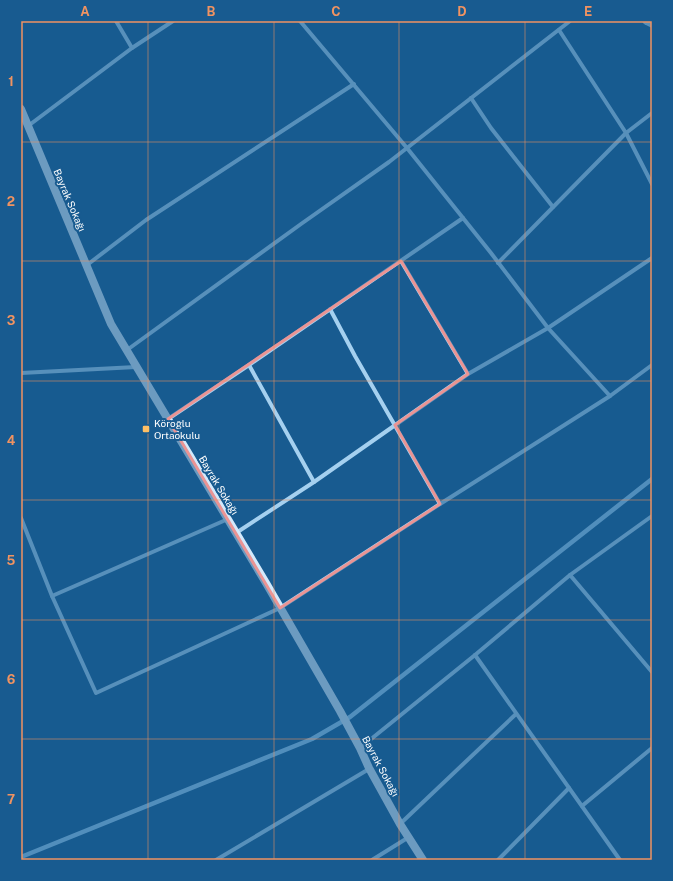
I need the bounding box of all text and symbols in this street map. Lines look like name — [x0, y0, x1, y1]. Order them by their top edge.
text: A — [80, 4, 90, 19]
text: B — [207, 4, 216, 19]
text: C — [331, 4, 341, 19]
text: D — [457, 4, 467, 19]
text: E — [584, 4, 592, 19]
text: 1 — [8, 74, 14, 89]
street label: Bayrak Sokağı — [51, 167, 89, 233]
text: 2 — [7, 194, 15, 209]
text: 3 — [7, 313, 16, 328]
place label: Köroğlu Ortaokulu — [154, 417, 200, 441]
marker: Köroğlu Ortaokulu — [141, 424, 151, 434]
text: 4 — [7, 433, 16, 448]
street label: Bayrak Sokağı — [197, 453, 241, 517]
text: 5 — [7, 553, 16, 568]
text: 6 — [7, 672, 16, 687]
street label: Bayrak Sokağı — [360, 734, 402, 798]
text: 7 — [7, 792, 15, 807]

